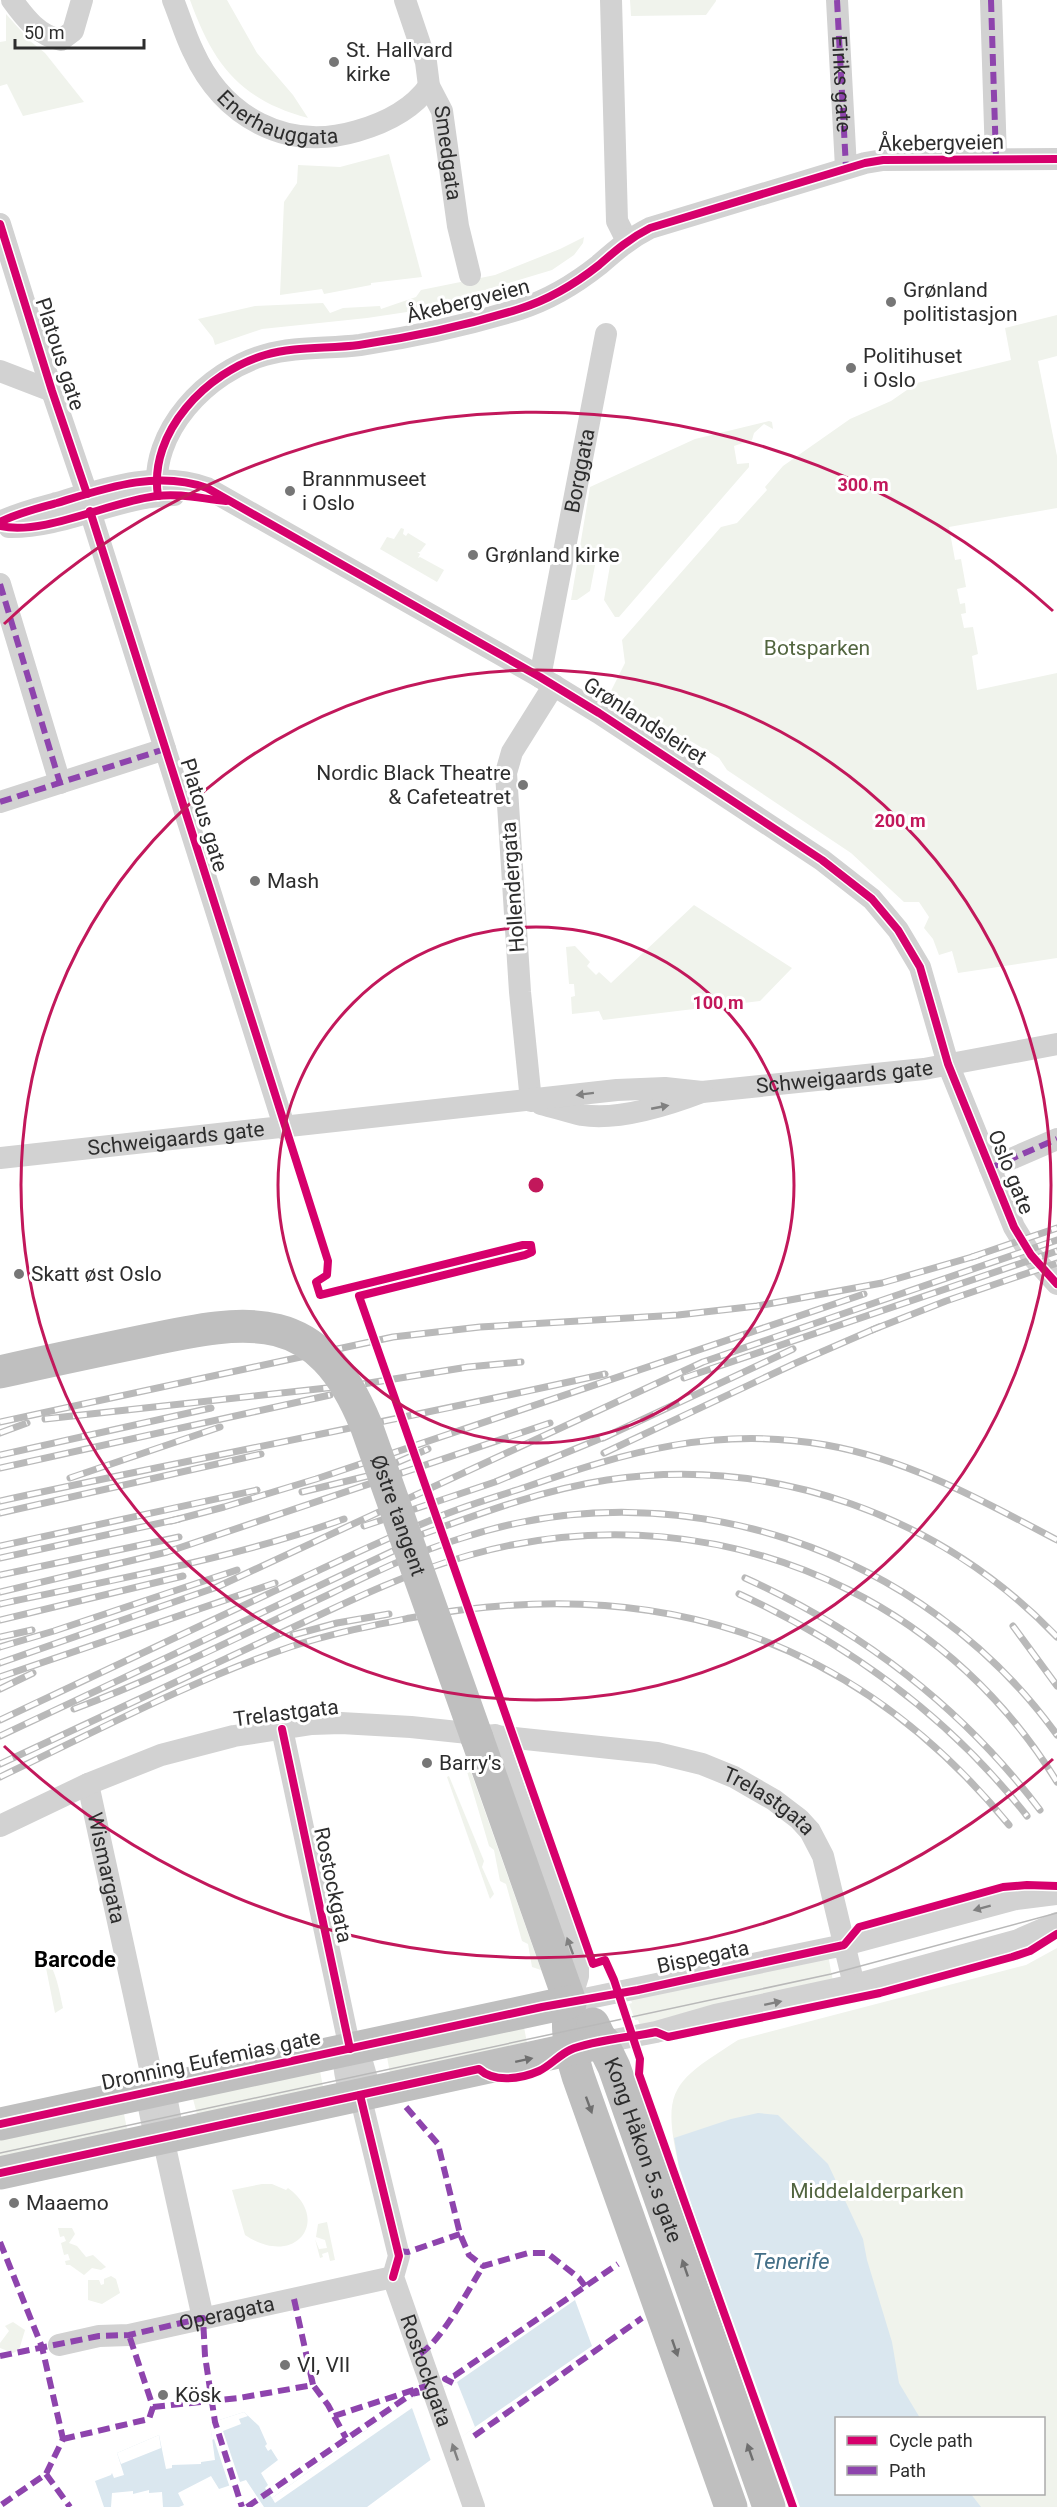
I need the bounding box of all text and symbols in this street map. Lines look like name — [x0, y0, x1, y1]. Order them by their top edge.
scale bar — [15, 12, 144, 50]
text: 50 m — [24, 22, 64, 43]
street label: Eiriks gate — [827, 35, 856, 133]
place label: St. Hallvard kirke — [346, 38, 453, 86]
marker: St. Hallvard kirke — [327, 55, 341, 69]
street label: Enerhauggata — [212, 86, 339, 149]
street label: Smedgata — [429, 104, 466, 202]
street label: Åkebergveien — [878, 130, 1004, 156]
street label: Åkebergveien — [404, 274, 532, 328]
place label: Grønland politistasjon — [903, 278, 1018, 326]
street label: Platous gate — [30, 295, 90, 413]
marker: Grønland politistasjon — [884, 295, 898, 309]
place label: Politihuset i Oslo — [863, 344, 962, 392]
marker: Politihuset i Oslo — [844, 361, 858, 375]
street label: Borggata — [560, 427, 600, 515]
place label: Brannmuseet i Oslo — [302, 467, 427, 515]
text: 300 m — [837, 474, 889, 495]
marker: Brannmuseet i Oslo — [283, 484, 297, 498]
place label: Grønland kirke — [485, 543, 620, 567]
marker: Grønland kirke — [466, 548, 480, 562]
park label: Botsparken — [764, 636, 870, 660]
street label: Grønlandsleiret — [579, 672, 711, 770]
street label: Platous gate — [175, 755, 233, 875]
place label: Nordic Black Theatre & Cafeteatret — [316, 761, 511, 809]
marker: Nordic Black Theatre & Cafeteatret — [516, 778, 530, 792]
text: 200 m — [874, 810, 926, 831]
street label: Hollendergata — [496, 821, 530, 953]
place label: Mash — [267, 869, 319, 893]
marker: Mash — [248, 874, 262, 888]
text: 100 m — [692, 992, 744, 1013]
street label: Schweigaards gate — [755, 1056, 935, 1098]
one-way arrow — [575, 1090, 594, 1099]
one-way arrow — [650, 1102, 669, 1111]
street label: Schweigaards gate — [86, 1117, 266, 1160]
street label: Oslo gate — [983, 1126, 1039, 1218]
centre of rings — [526, 1175, 546, 1195]
place label: Skatt øst Oslo — [31, 1262, 162, 1286]
marker: Skatt øst Oslo — [12, 1267, 26, 1281]
street label: Østre tangent — [366, 1452, 431, 1579]
street label: Trelastgata — [232, 1695, 340, 1731]
place label: Barry's — [439, 1751, 502, 1775]
marker: Barry's — [420, 1756, 434, 1770]
street label: Trelastgata — [720, 1762, 820, 1840]
street label: Wismargata — [83, 1810, 130, 1926]
street label: Rostockgata — [309, 1825, 357, 1945]
one-way arrow — [973, 1904, 991, 1913]
street label: Bispegata — [655, 1936, 751, 1978]
one-way arrow — [565, 1937, 575, 1955]
district label: Barcode — [34, 1947, 116, 1972]
one-way arrow — [763, 1997, 782, 2007]
street label: Dronning Eufemias gate — [99, 2025, 323, 2095]
street label: Kong Håkon 5.s gate — [599, 2054, 687, 2246]
one-way arrow — [515, 2055, 534, 2064]
one-way arrow — [584, 2096, 594, 2114]
park label: Middelalderparken — [790, 2179, 964, 2203]
place label: Maaemo — [26, 2191, 109, 2215]
marker: Maaemo — [7, 2196, 21, 2210]
water label: Tenerife — [753, 2249, 829, 2274]
one-way arrow — [679, 2259, 689, 2277]
street label: Operagata — [177, 2291, 277, 2336]
street label: Rostockgata — [395, 2311, 457, 2430]
one-way arrow — [671, 2339, 681, 2357]
place label: VI, VII — [297, 2353, 350, 2377]
marker: VI, VII — [278, 2358, 292, 2372]
place label: Kösk — [175, 2383, 222, 2407]
marker: Kösk — [156, 2388, 170, 2402]
legend — [835, 2417, 1045, 2495]
text: Cycle path — [889, 2430, 973, 2451]
one-way arrow — [449, 2442, 459, 2460]
one-way arrow — [744, 2443, 754, 2461]
text: Path — [889, 2460, 926, 2481]

